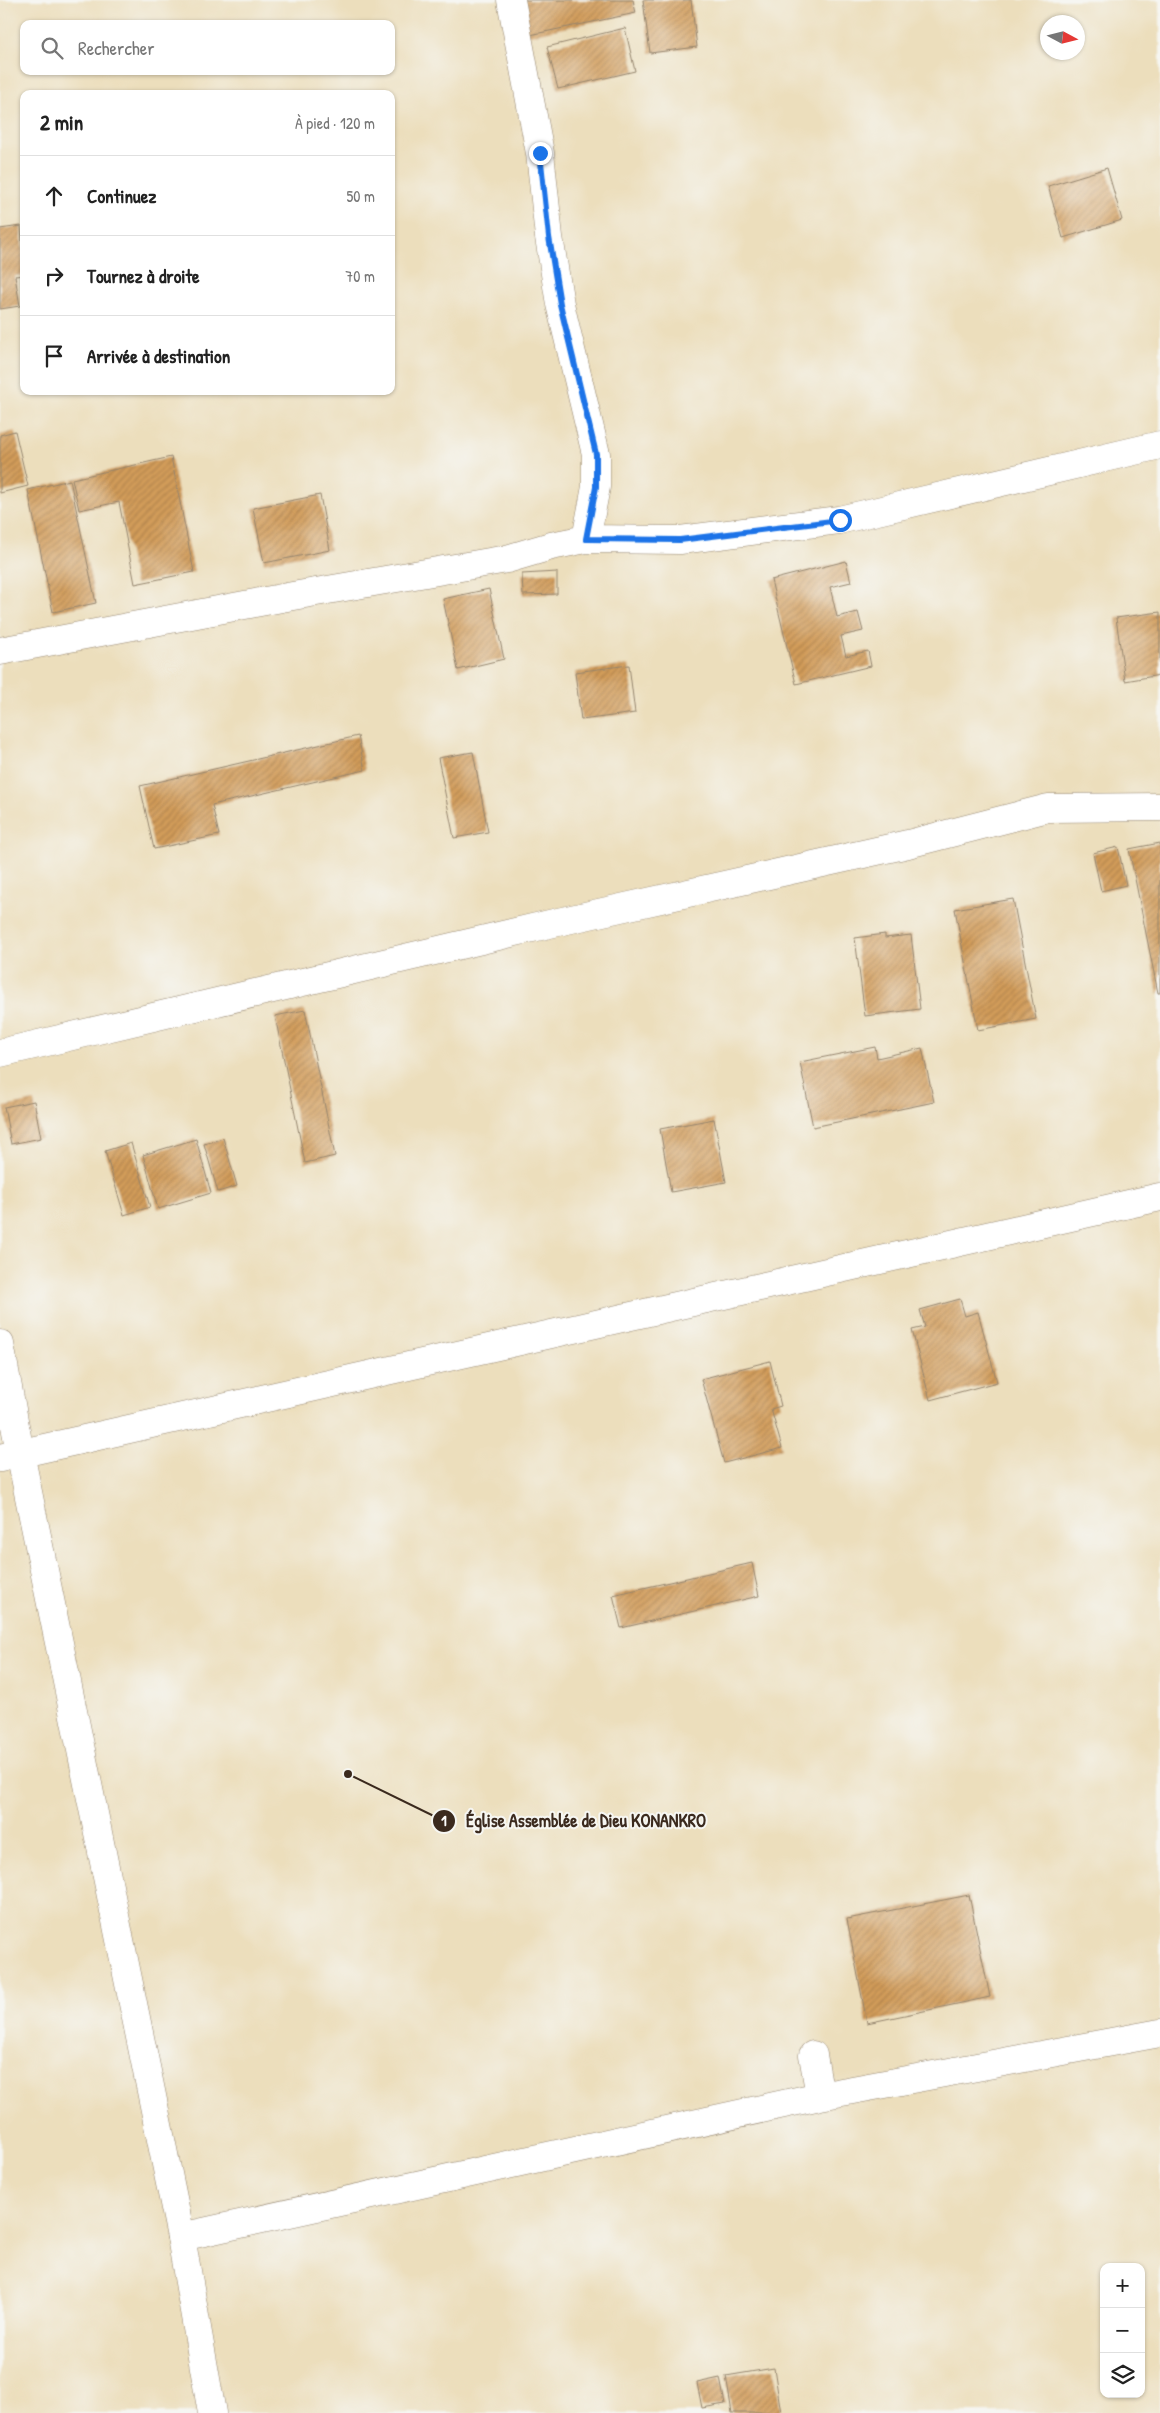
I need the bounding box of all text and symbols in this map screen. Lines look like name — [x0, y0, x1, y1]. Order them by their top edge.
north arrow — [1040, 15, 1085, 60]
search box — [20, 20, 395, 75]
icon: search — [38, 34, 66, 62]
text: Rechercher — [78, 35, 155, 61]
text: 2 min — [40, 108, 83, 137]
text: À pied · 120 m — [295, 112, 375, 134]
route end — [529, 142, 552, 165]
icon: ahead — [40, 182, 68, 210]
text: Continuez — [87, 183, 156, 209]
text: 50 m — [347, 185, 375, 207]
icon: right — [40, 262, 68, 290]
text: Tournez à droite — [87, 263, 200, 289]
text: 70 m — [345, 265, 375, 287]
icon: arrive — [40, 342, 68, 370]
text: Arrivée à destination — [87, 343, 230, 369]
route start — [829, 509, 852, 532]
callout: Église Assemblée de Dieu KONANKRO — [431, 1805, 716, 1838]
text: Église Assemblée de Dieu KONANKRO — [466, 1808, 706, 1834]
text: 1 — [441, 1810, 447, 1831]
map controls — [1100, 2263, 1145, 2398]
button: + — [1100, 2263, 1145, 2308]
button: − — [1100, 2308, 1145, 2353]
button: layers — [1100, 2353, 1145, 2398]

